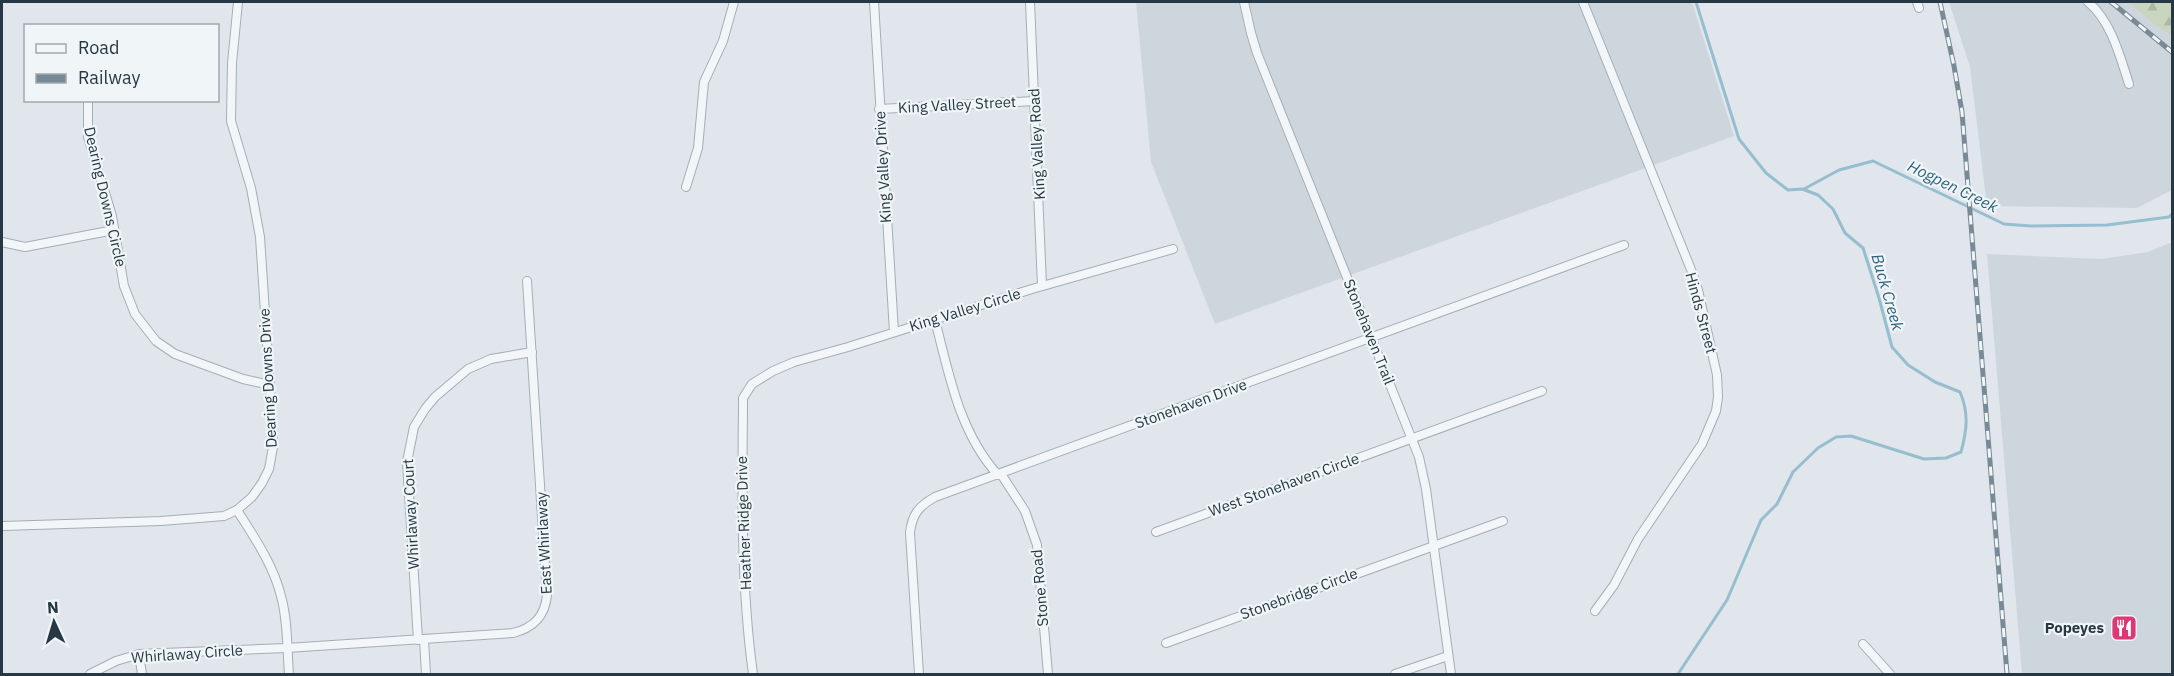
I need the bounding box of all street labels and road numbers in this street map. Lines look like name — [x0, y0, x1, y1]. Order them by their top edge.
street label: King Valley Road — [1024, 88, 1049, 200]
street label: King Valley Street — [897, 92, 1017, 117]
street label: King Valley Drive — [870, 111, 895, 223]
street label: Dearing Downs Circle — [80, 125, 131, 269]
street label: Hinds Street — [1681, 270, 1721, 356]
street label: Stonehaven Trail — [1340, 276, 1399, 387]
street label: King Valley Circle — [907, 284, 1023, 336]
street label: Dearing Downs Drive — [254, 308, 281, 448]
street label: Stonehaven Drive — [1132, 374, 1249, 433]
street label: West Stonehaven Circle — [1206, 448, 1362, 521]
street label: Heather Ridge Drive — [732, 456, 755, 591]
street label: Whirlaway Court — [398, 458, 423, 570]
street label: East Whirlaway — [531, 491, 556, 595]
street label: Stone Road — [1027, 549, 1052, 627]
street label: Stonebridge Circle — [1237, 563, 1360, 624]
street label: Whirlaway Circle — [130, 640, 243, 667]

